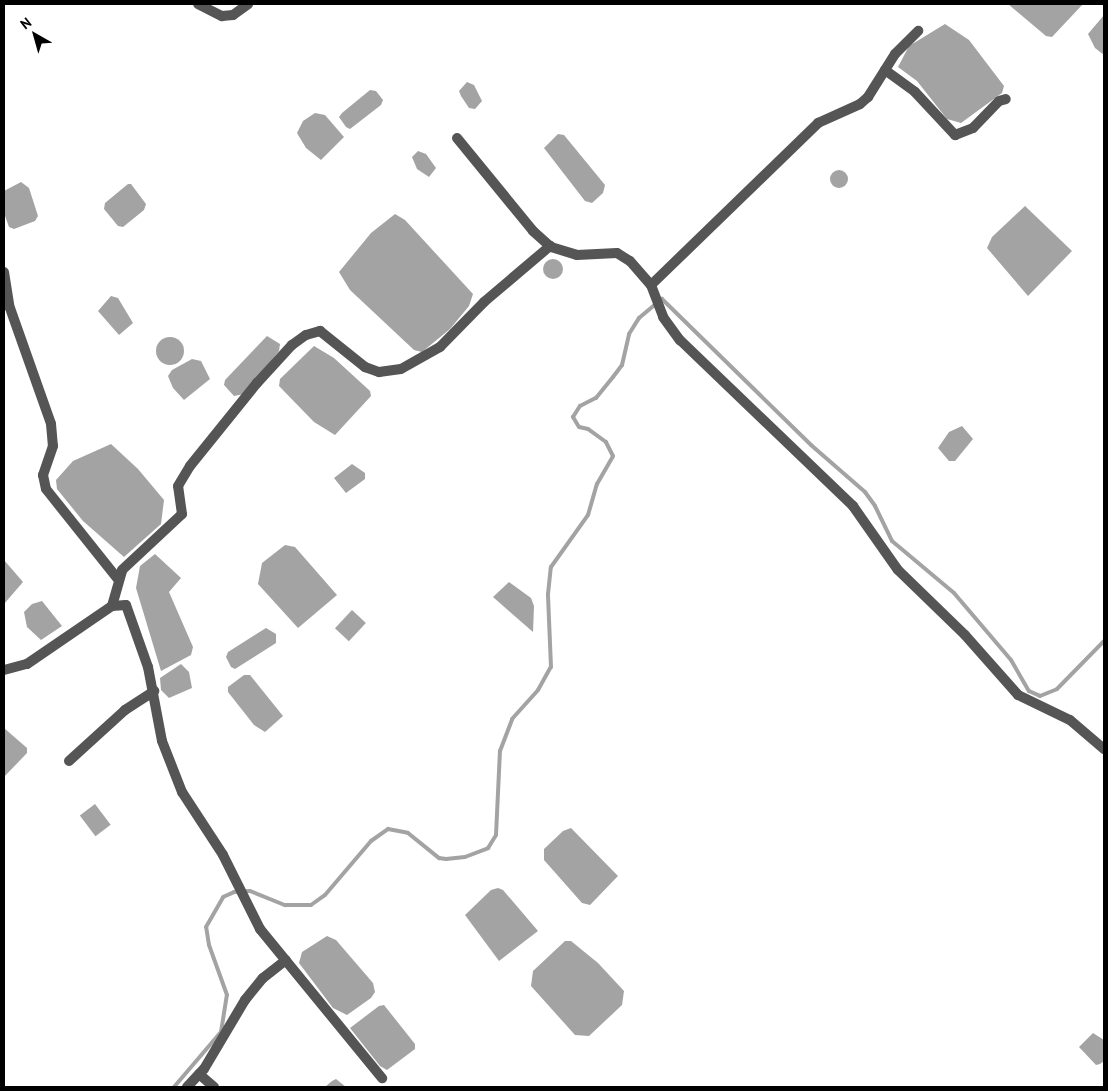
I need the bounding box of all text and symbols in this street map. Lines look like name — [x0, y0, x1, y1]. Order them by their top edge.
north arrow — [10, 10, 60, 60]
text: N — [17, 13, 35, 33]

